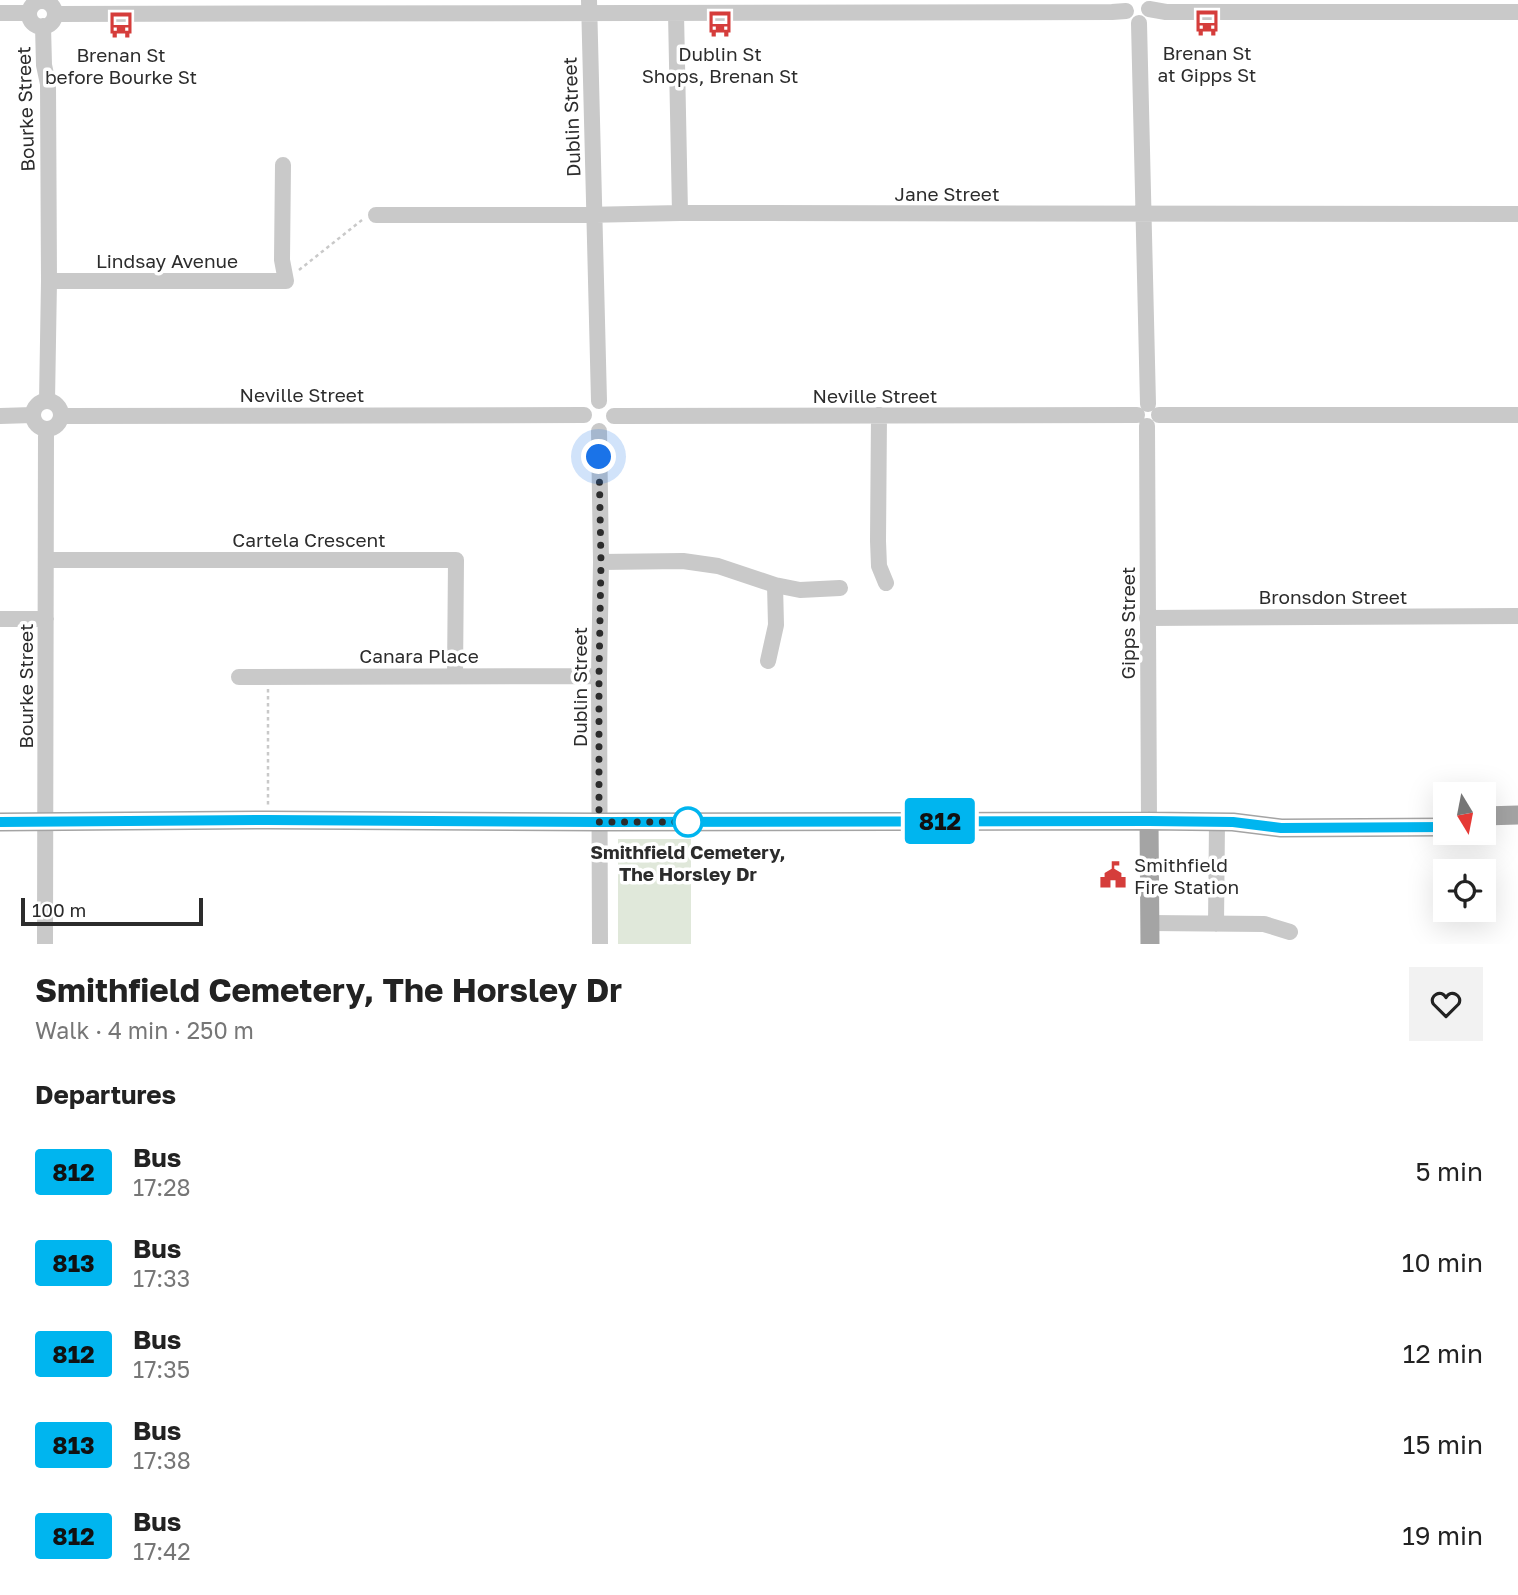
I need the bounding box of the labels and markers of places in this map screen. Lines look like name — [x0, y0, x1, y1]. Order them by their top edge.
bus stop icon: Brenan St at Gipps St — [1192, 8, 1222, 38]
bus stop icon: Dublin St Shops, Brenan St — [705, 9, 735, 39]
bus stop icon: Brenan St before Bourke St — [106, 10, 136, 40]
place label: Brenan St at Gipps St — [1158, 41, 1256, 86]
place label: Dublin St Shops, Brenan St — [642, 42, 798, 87]
place label: Brenan St before Bourke St — [45, 43, 197, 88]
marker: Smithfield Cemetery, The Horsley Dr — [673, 807, 703, 837]
place label: Smithfield Cemetery, The Horsley Dr — [590, 840, 786, 885]
place label: Smithfield Fire Station — [1134, 853, 1239, 898]
public building icon: Smithfield Fire Station — [1098, 860, 1128, 890]

